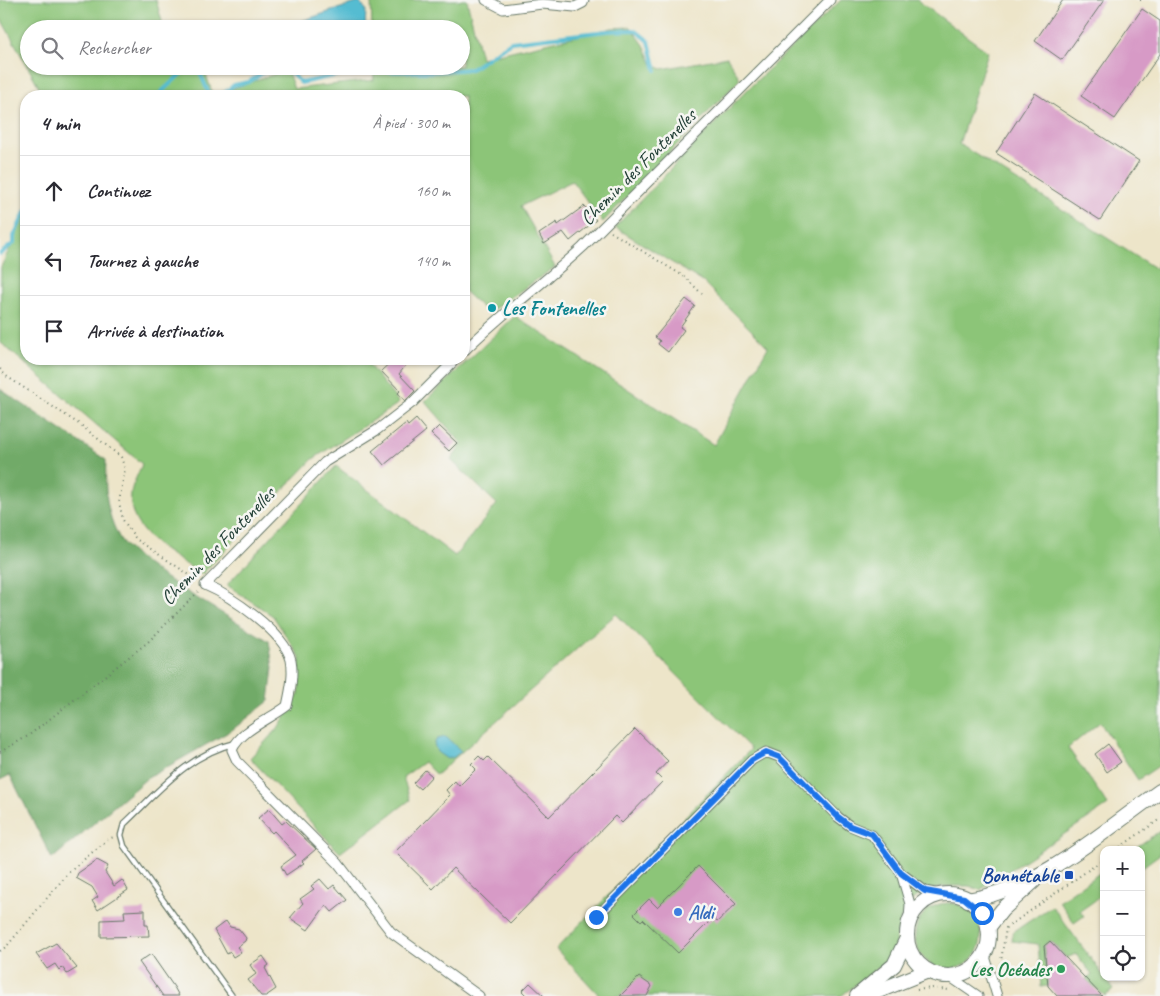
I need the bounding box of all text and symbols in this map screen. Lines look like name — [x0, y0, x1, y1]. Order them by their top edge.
search box — [20, 20, 470, 75]
icon: search — [38, 34, 66, 62]
text: Rechercher — [78, 36, 151, 60]
street label: Chemin des Fontenelles — [575, 102, 703, 230]
text: 4 min — [40, 110, 80, 136]
text: À pied · 300 m — [372, 113, 450, 133]
icon: ahead — [40, 177, 68, 205]
text: Continuez — [87, 179, 150, 203]
text: 160 m — [416, 181, 450, 201]
icon: left — [40, 247, 68, 275]
text: Tournez à gauche — [87, 249, 198, 273]
text: 140 m — [416, 251, 450, 271]
place label: Les Fontenelles — [502, 296, 607, 321]
marker: Les Fontenelles — [486, 302, 498, 314]
icon: arrive — [40, 317, 68, 345]
text: Arrivée à destination — [87, 319, 223, 343]
street label: Chemin des Fontenelles — [155, 480, 282, 610]
map controls — [1100, 846, 1145, 981]
button: + — [1100, 846, 1145, 891]
place label: Bonnétable — [982, 863, 1060, 888]
marker: Bonnétable — [1063, 869, 1075, 881]
button: − — [1100, 891, 1145, 936]
place label: Aldi — [688, 900, 717, 925]
route start — [971, 902, 994, 925]
route end — [585, 906, 608, 929]
marker: Aldi — [672, 906, 684, 918]
button: locate — [1100, 936, 1145, 981]
place label: Les Océades — [970, 957, 1053, 982]
marker: Les Océades — [1055, 963, 1067, 975]

